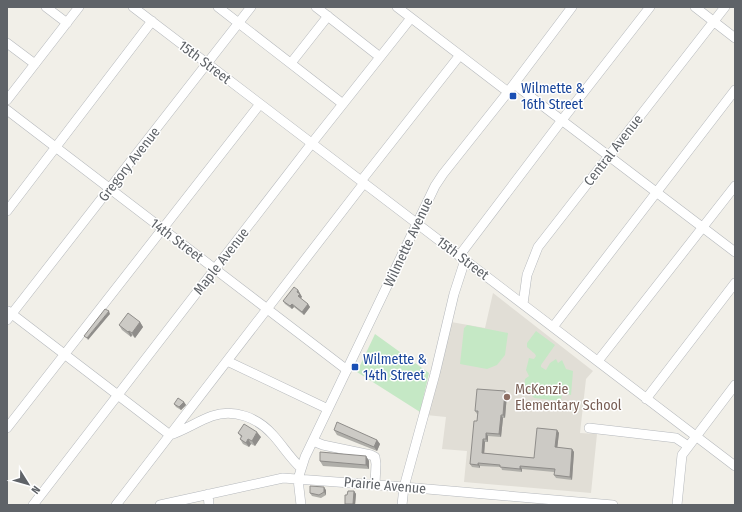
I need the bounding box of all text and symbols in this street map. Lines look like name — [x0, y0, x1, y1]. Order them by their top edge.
street label: 15th Street — [175, 37, 235, 88]
place label: Wilmette & 16th Street — [521, 80, 585, 113]
marker: Wilmette & 16th Street — [508, 91, 518, 101]
street label: Central Avenue — [580, 111, 647, 189]
street label: Gregory Avenue — [95, 124, 164, 205]
street label: Wilmette Avenue — [380, 195, 437, 290]
street label: 14th Street — [147, 215, 207, 266]
street label: Maple Avenue — [190, 224, 253, 298]
street label: 15th Street — [433, 233, 493, 284]
place label: Wilmette & 14th Street — [363, 351, 427, 384]
marker: Wilmette & 14th Street — [350, 362, 360, 372]
place label: McKenzie Elementary School — [515, 381, 622, 414]
marker: McKenzie Elementary School — [502, 392, 512, 402]
north arrow — [8, 464, 48, 504]
street label: Prairie Avenue — [343, 473, 427, 498]
text: N — [28, 483, 43, 496]

